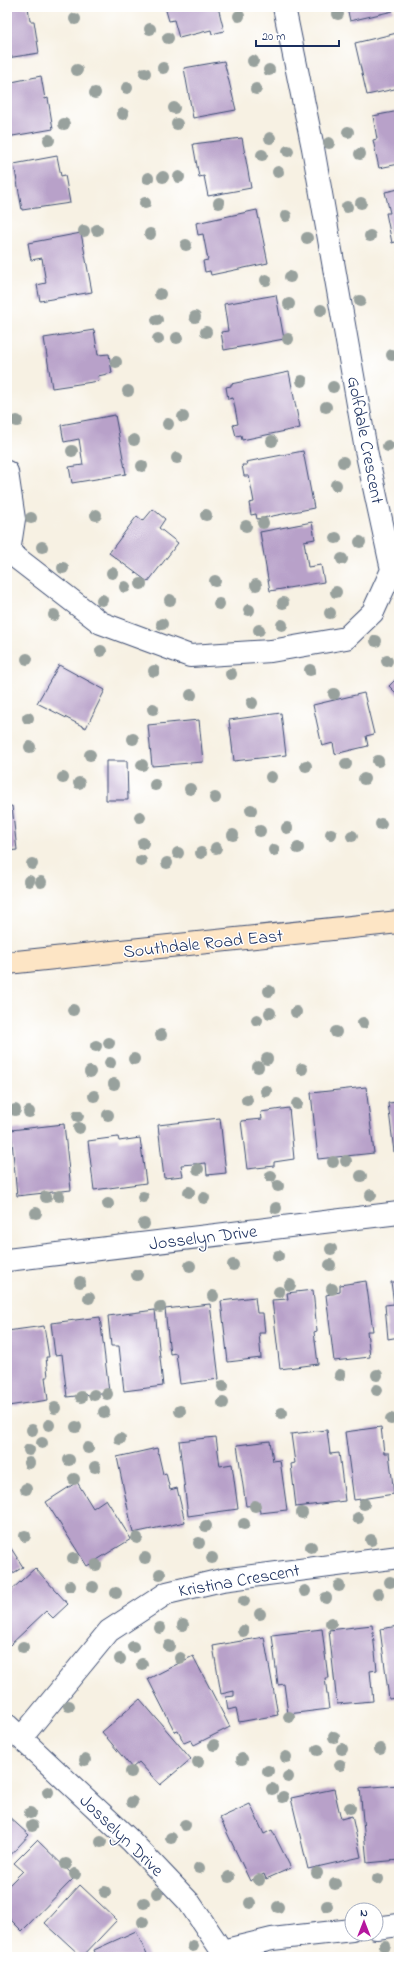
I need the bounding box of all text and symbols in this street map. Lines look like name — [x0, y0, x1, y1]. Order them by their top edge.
scale bar — [256, 22, 339, 48]
text: 20 m — [262, 28, 285, 46]
street label: Golfdale Crescent — [339, 374, 389, 506]
street label: Southdale Road East — [122, 924, 284, 966]
street label: Josselyn Drive — [148, 1219, 260, 1259]
street label: Kristina Crescent — [177, 1559, 302, 1605]
street label: Josselyn Drive — [73, 1789, 169, 1884]
north arrow — [344, 1902, 384, 1942]
text: N — [360, 1905, 368, 1921]

